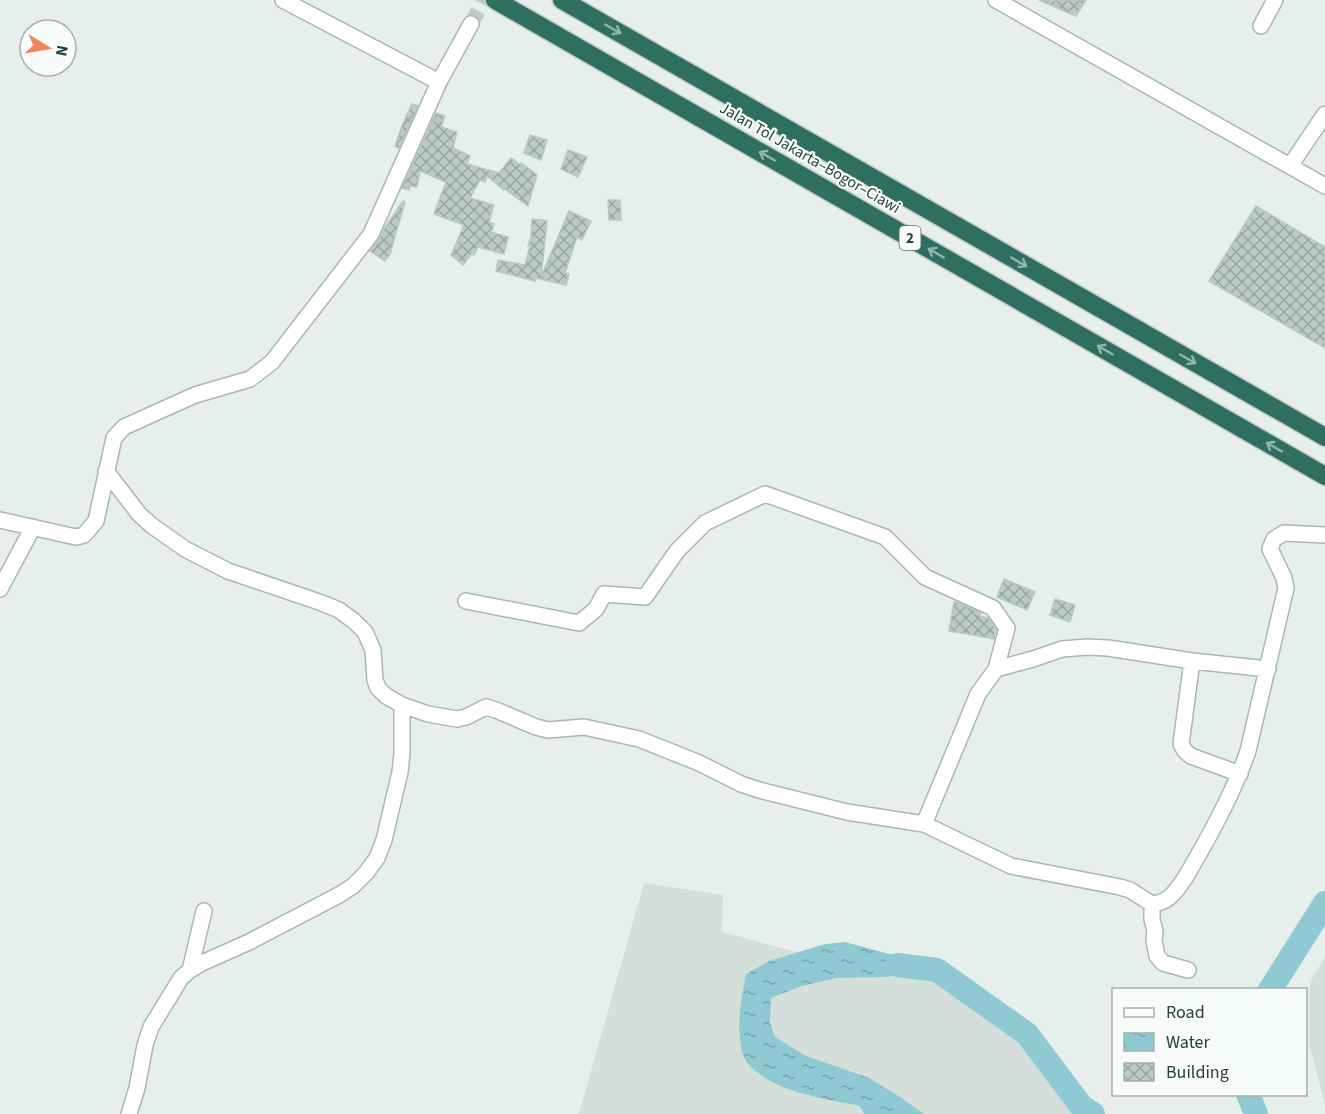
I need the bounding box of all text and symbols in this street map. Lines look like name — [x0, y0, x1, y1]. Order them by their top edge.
north arrow — [18, 18, 78, 78]
one-way arrow — [604, 23, 621, 35]
text: N — [50, 43, 74, 58]
street label: Jalan Tol Jakarta–Bogor–Ciawi — [716, 97, 904, 219]
one-way arrow — [759, 150, 776, 162]
road number: 2 — [900, 226, 920, 250]
one-way arrow — [928, 246, 945, 258]
one-way arrow — [1009, 257, 1027, 268]
one-way arrow — [1097, 343, 1114, 355]
one-way arrow — [1179, 353, 1196, 365]
one-way arrow — [1266, 441, 1283, 453]
legend — [1112, 988, 1307, 1096]
text: Road — [1166, 1000, 1205, 1025]
text: Water — [1166, 1030, 1210, 1055]
text: Building — [1166, 1060, 1229, 1085]

